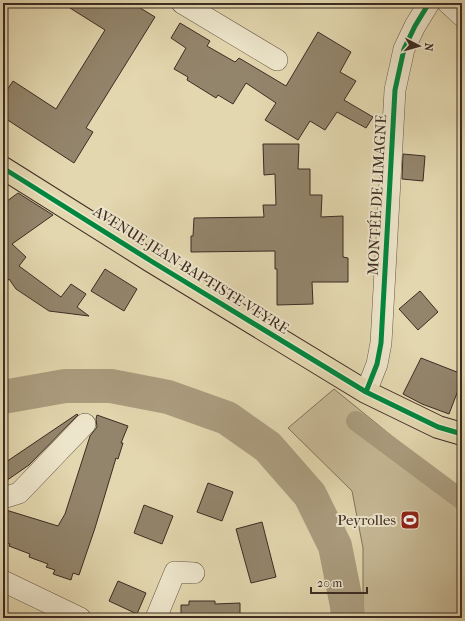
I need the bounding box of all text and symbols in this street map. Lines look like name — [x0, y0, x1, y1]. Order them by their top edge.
north arrow — [399, 26, 439, 66]
text: N — [421, 42, 435, 52]
street label: MONTÉE DE LIMAGNE — [364, 114, 390, 276]
street label: AVENUE JEAN-BAPTISTE VEYRE — [89, 202, 292, 338]
sports icon: Peyrolles — [399, 509, 421, 531]
place label: Peyrolles — [337, 511, 396, 529]
scale bar — [311, 569, 367, 595]
text: 20 m — [317, 576, 342, 590]

